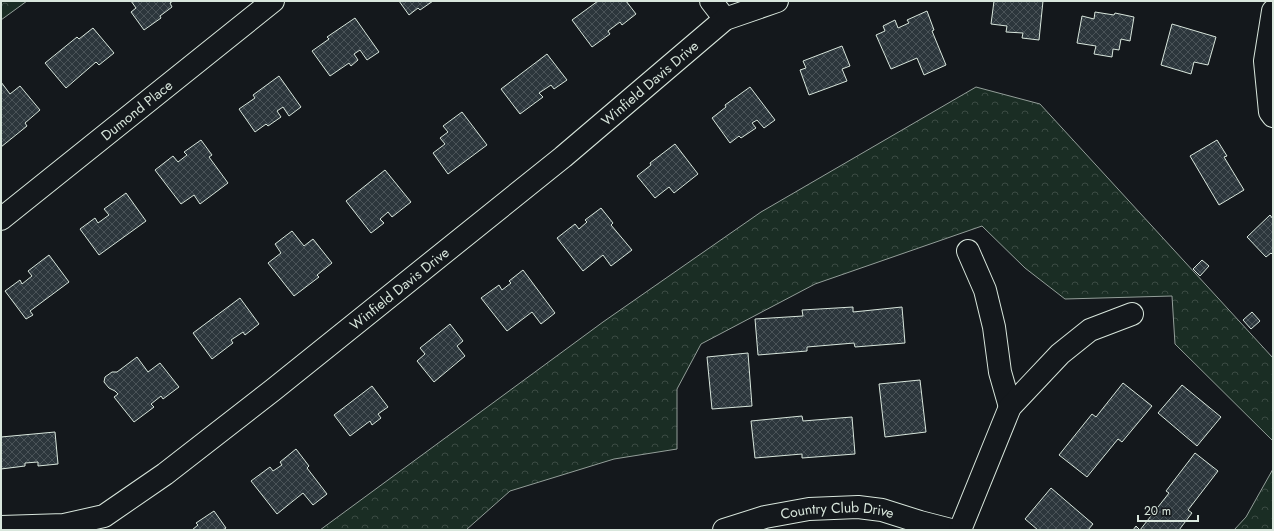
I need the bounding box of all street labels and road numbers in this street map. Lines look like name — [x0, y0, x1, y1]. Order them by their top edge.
street label: Winfield Davis Drive — [597, 36, 703, 130]
street label: Dumond Place — [97, 75, 177, 145]
street label: Winfield Davis Drive — [345, 242, 453, 335]
street label: Country Club Drive — [779, 497, 897, 524]

